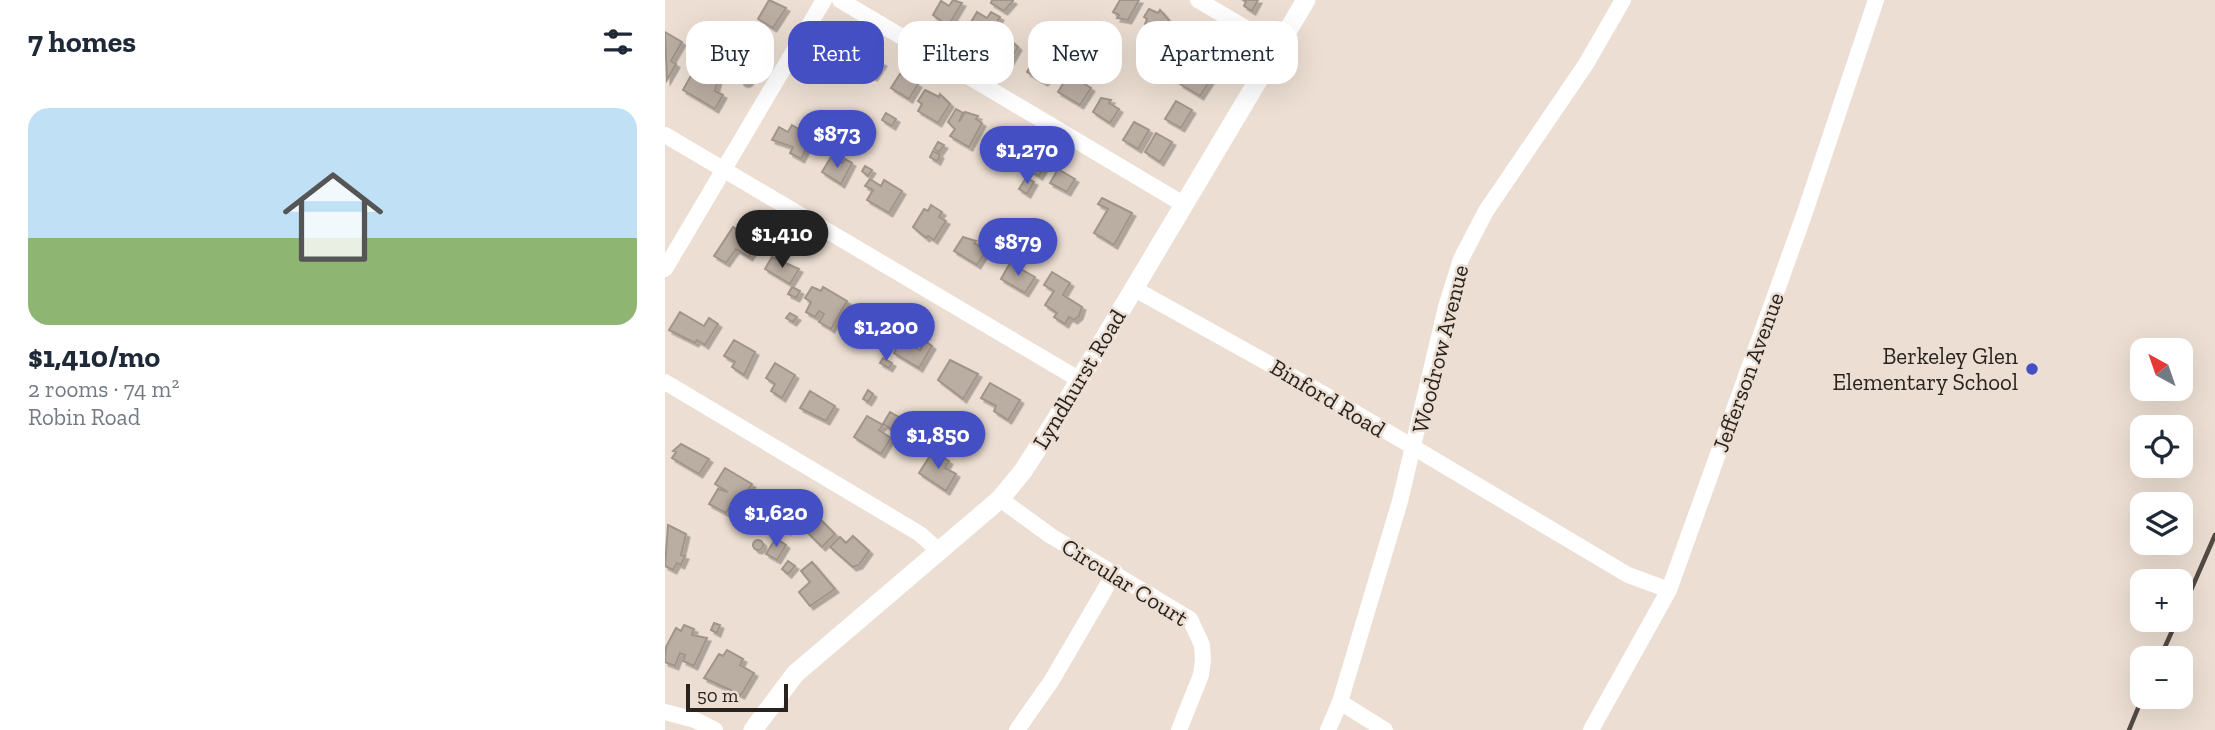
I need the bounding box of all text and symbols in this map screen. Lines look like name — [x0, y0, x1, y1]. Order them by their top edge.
chip: Buy — [686, 21, 774, 84]
chip: Rent — [788, 21, 884, 84]
chip: Filters — [898, 21, 1014, 84]
chip: New — [1028, 21, 1122, 84]
chip: Apartment — [1136, 21, 1298, 84]
icon: filters — [599, 23, 637, 61]
text: 7 homes — [28, 24, 136, 60]
pin: $873 — [796, 110, 878, 170]
text: $873 — [813, 119, 861, 147]
pin: $1,270 — [970, 127, 1084, 186]
text: $1,270 — [996, 135, 1058, 163]
icon: home — [270, 154, 396, 280]
pin: $1,410 — [725, 210, 839, 270]
pin: $879 — [977, 218, 1059, 278]
text: $1,410 — [751, 219, 813, 247]
text: $879 — [994, 227, 1042, 255]
street label: Woodrow Avenue — [1406, 262, 1474, 436]
street label: Jefferson Avenue — [1706, 288, 1790, 456]
pin: $1,200 — [829, 304, 943, 363]
street label: Lyndhurst Road — [1026, 304, 1132, 454]
text: $1,200 — [854, 312, 918, 340]
north arrow — [2130, 338, 2193, 401]
map controls — [2130, 338, 2193, 709]
text: $1,410/mo — [28, 339, 160, 375]
place label: Berkeley Glen Elementary School — [1833, 342, 2018, 396]
street label: Binford Road — [1265, 353, 1391, 444]
marker: Berkeley Glen Elementary School — [2024, 361, 2040, 377]
text: 2 rooms · 74 m² — [28, 375, 179, 403]
text: Robin Road — [28, 403, 140, 431]
pin: $1,850 — [881, 412, 995, 471]
button: locate — [2130, 415, 2193, 478]
text: $1,850 — [906, 420, 970, 448]
pin: $1,620 — [719, 490, 833, 549]
button: layers — [2130, 492, 2193, 555]
text: $1,620 — [744, 498, 808, 526]
street label: Circular Court — [1057, 532, 1194, 632]
button: + — [2130, 569, 2193, 632]
button: − — [2130, 646, 2193, 709]
scale bar — [686, 681, 787, 713]
text: 50 m — [697, 684, 738, 707]

